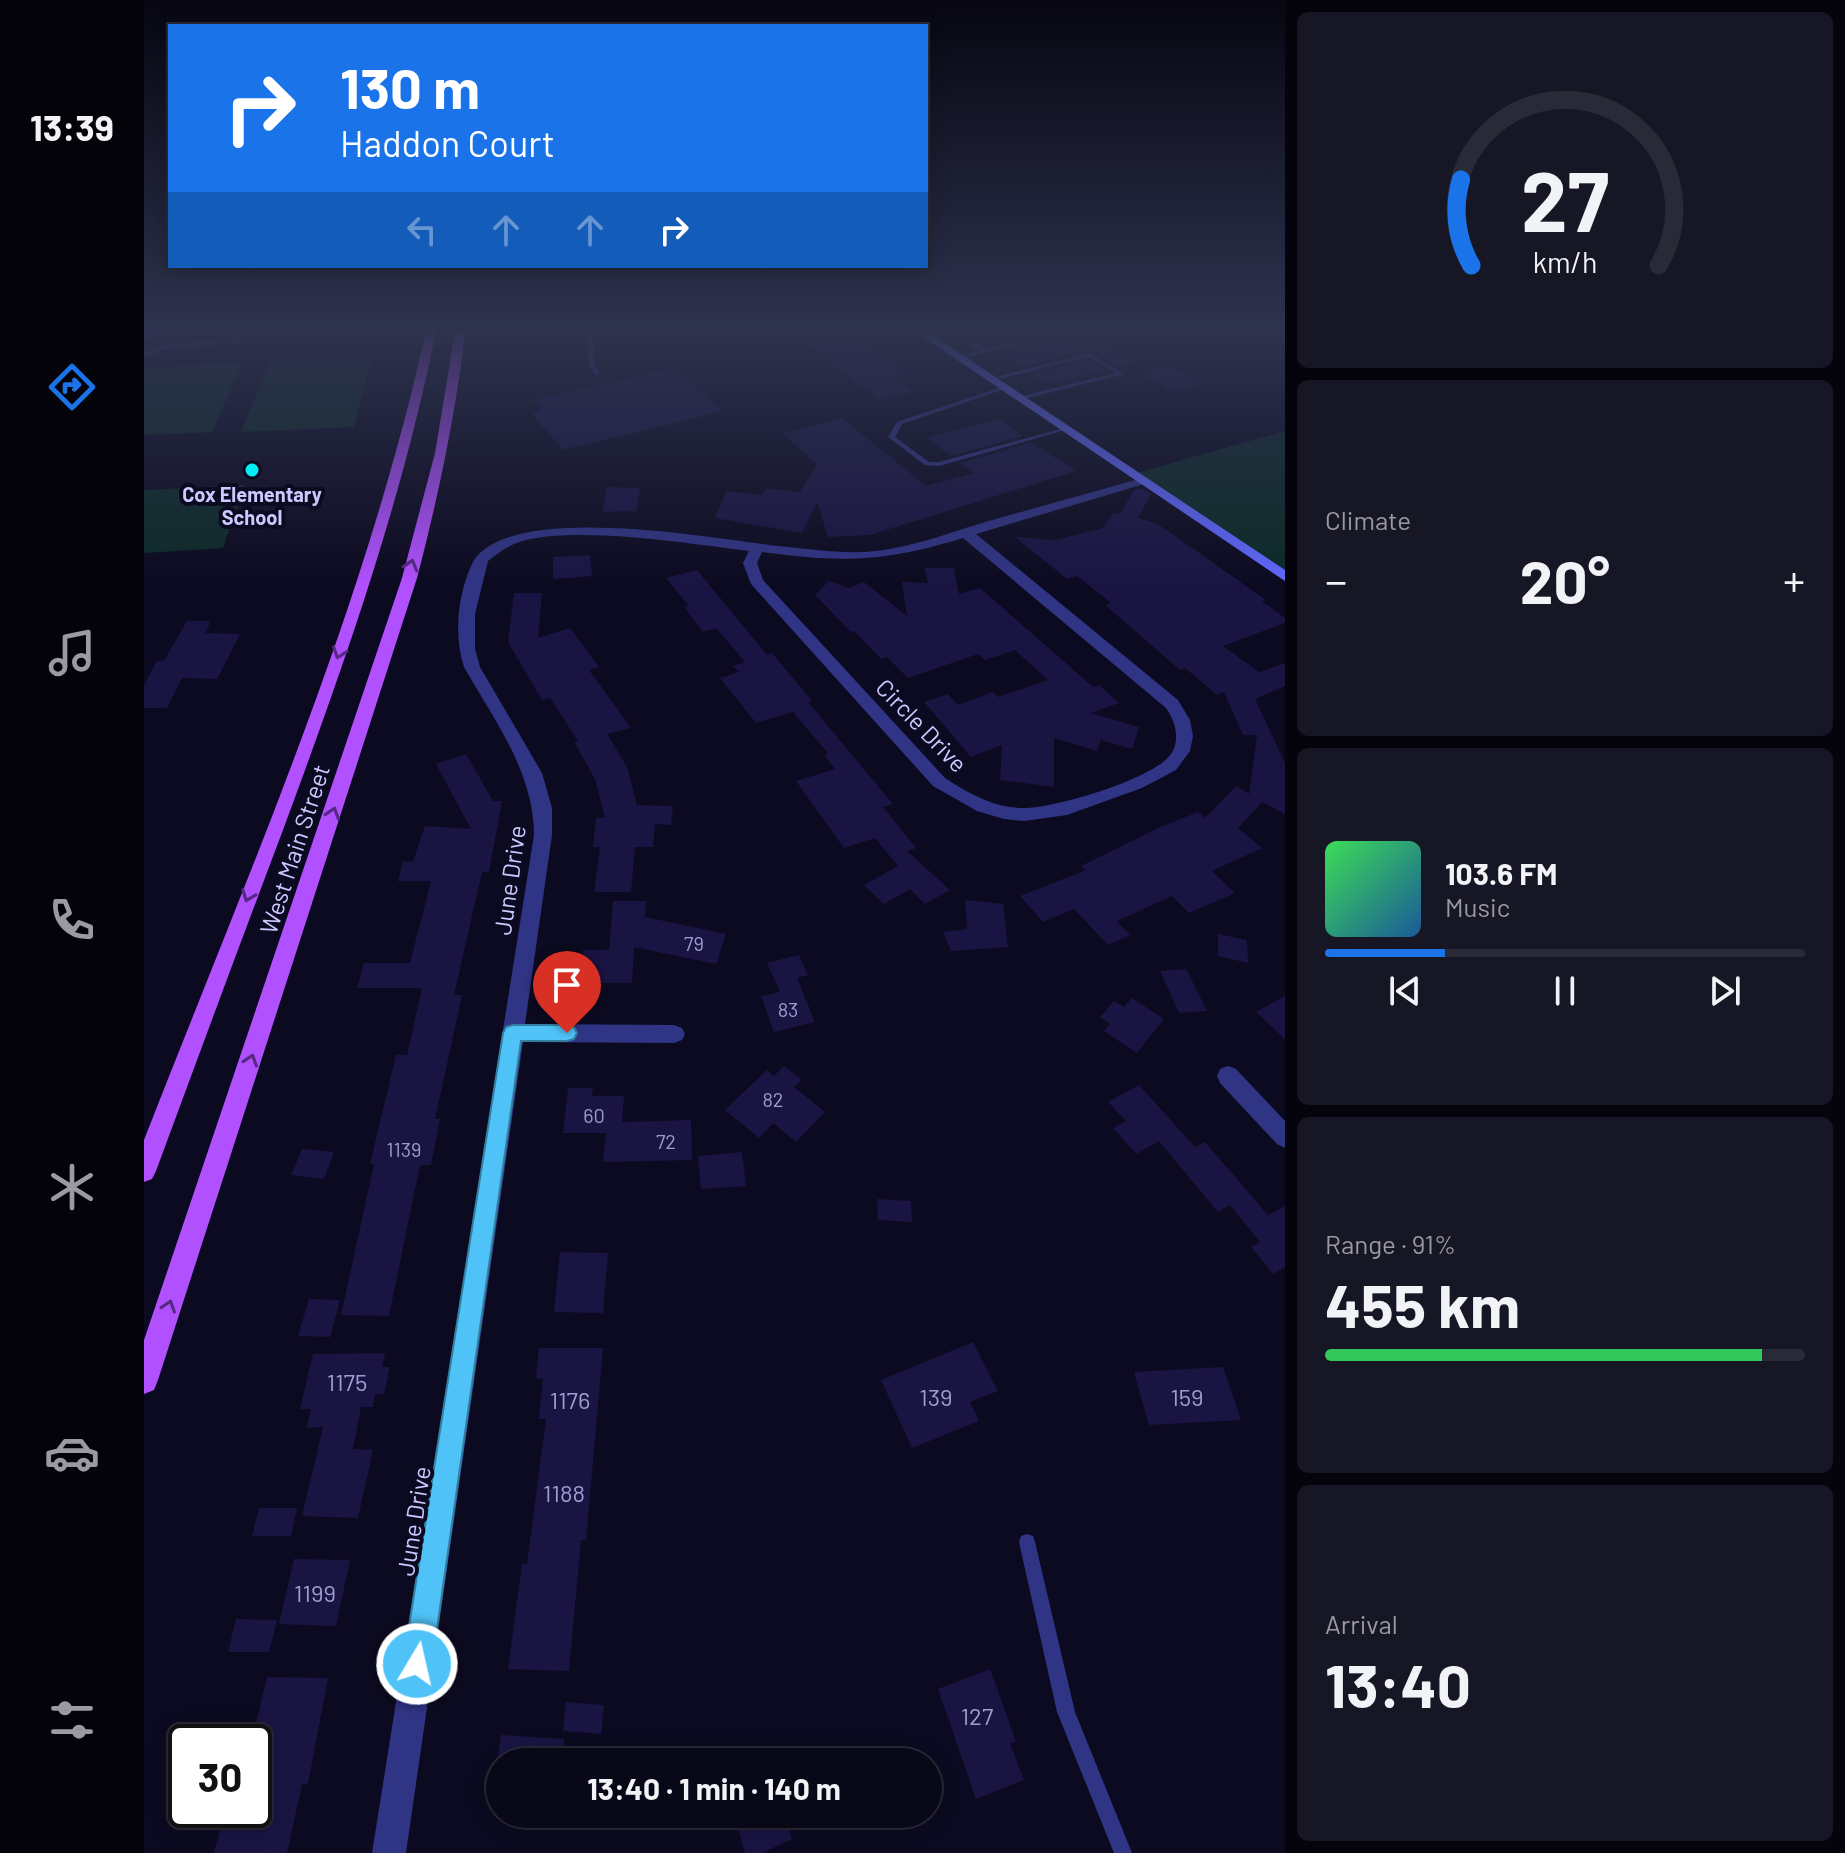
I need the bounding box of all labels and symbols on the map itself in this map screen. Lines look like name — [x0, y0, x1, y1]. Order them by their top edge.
marker: Cox Elementary School — [243, 461, 261, 479]
place label: Cox Elementary School — [182, 482, 322, 529]
one-way arrow — [402, 559, 418, 573]
one-way arrow — [333, 645, 349, 659]
street label: Circle Drive — [870, 672, 974, 778]
street label: West Main Street — [253, 761, 335, 937]
one-way arrow — [324, 807, 340, 821]
street label: June Drive — [487, 823, 531, 937]
one-way arrow — [241, 888, 258, 902]
house number: 79 — [684, 931, 704, 955]
pin — [533, 951, 601, 1033]
house number: 83 — [778, 997, 798, 1021]
one-way arrow — [242, 1054, 258, 1067]
house number: 82 — [762, 1087, 784, 1111]
house number: 60 — [583, 1103, 605, 1127]
house number: 72 — [656, 1129, 676, 1153]
house number: 1139 — [387, 1137, 421, 1161]
one-way arrow — [159, 1300, 175, 1314]
house number: 1175 — [327, 1367, 367, 1396]
house number: 139 — [919, 1382, 953, 1411]
house number: 159 — [1170, 1382, 1204, 1411]
house number: 1176 — [550, 1385, 590, 1414]
street label: June Drive — [390, 1464, 436, 1578]
house number: 1188 — [543, 1478, 585, 1507]
house number: 1199 — [294, 1578, 336, 1607]
position arrow — [375, 1622, 459, 1706]
house number: 127 — [961, 1701, 993, 1730]
speed limit sign: 30 — [168, 1724, 272, 1828]

